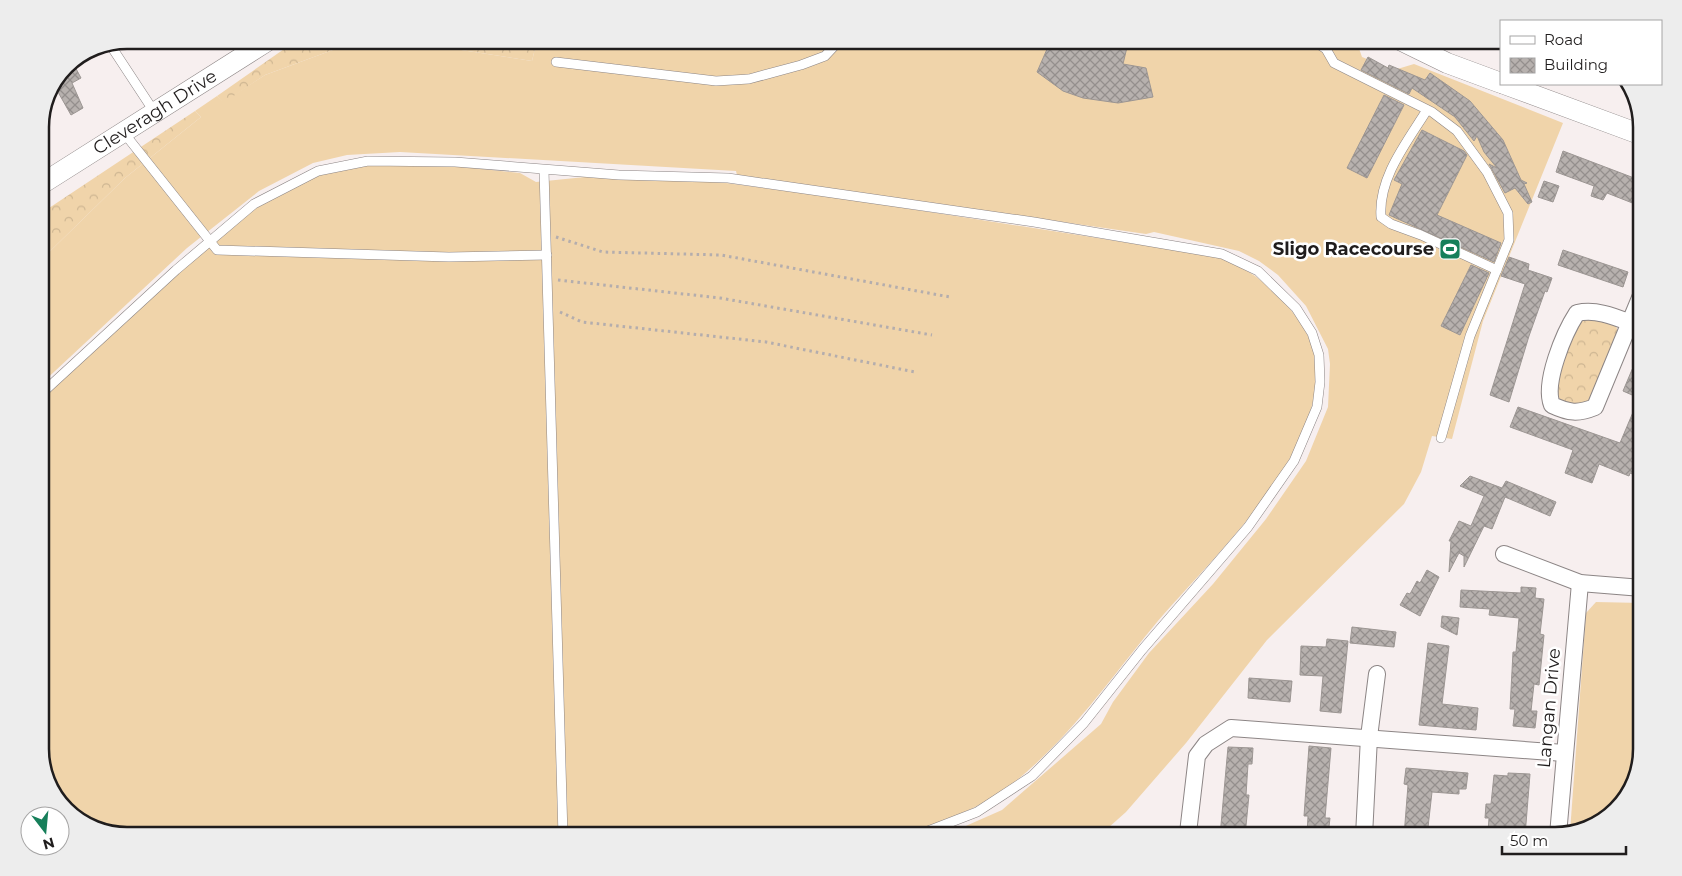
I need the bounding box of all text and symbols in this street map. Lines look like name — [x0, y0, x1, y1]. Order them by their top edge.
legend — [1500, 20, 1662, 85]
text: Road — [1544, 30, 1583, 49]
text: Building — [1544, 55, 1608, 74]
street label: Cleveragh Drive — [89, 65, 221, 160]
sports icon: Sligo Racecourse — [1438, 237, 1462, 261]
place label: Sligo Racecourse — [1273, 238, 1434, 260]
street label: Langan Drive — [1533, 647, 1565, 769]
north arrow — [20, 806, 70, 856]
scale bar — [1502, 824, 1626, 856]
text: 50 m — [1510, 831, 1548, 850]
text: N — [41, 833, 57, 854]

